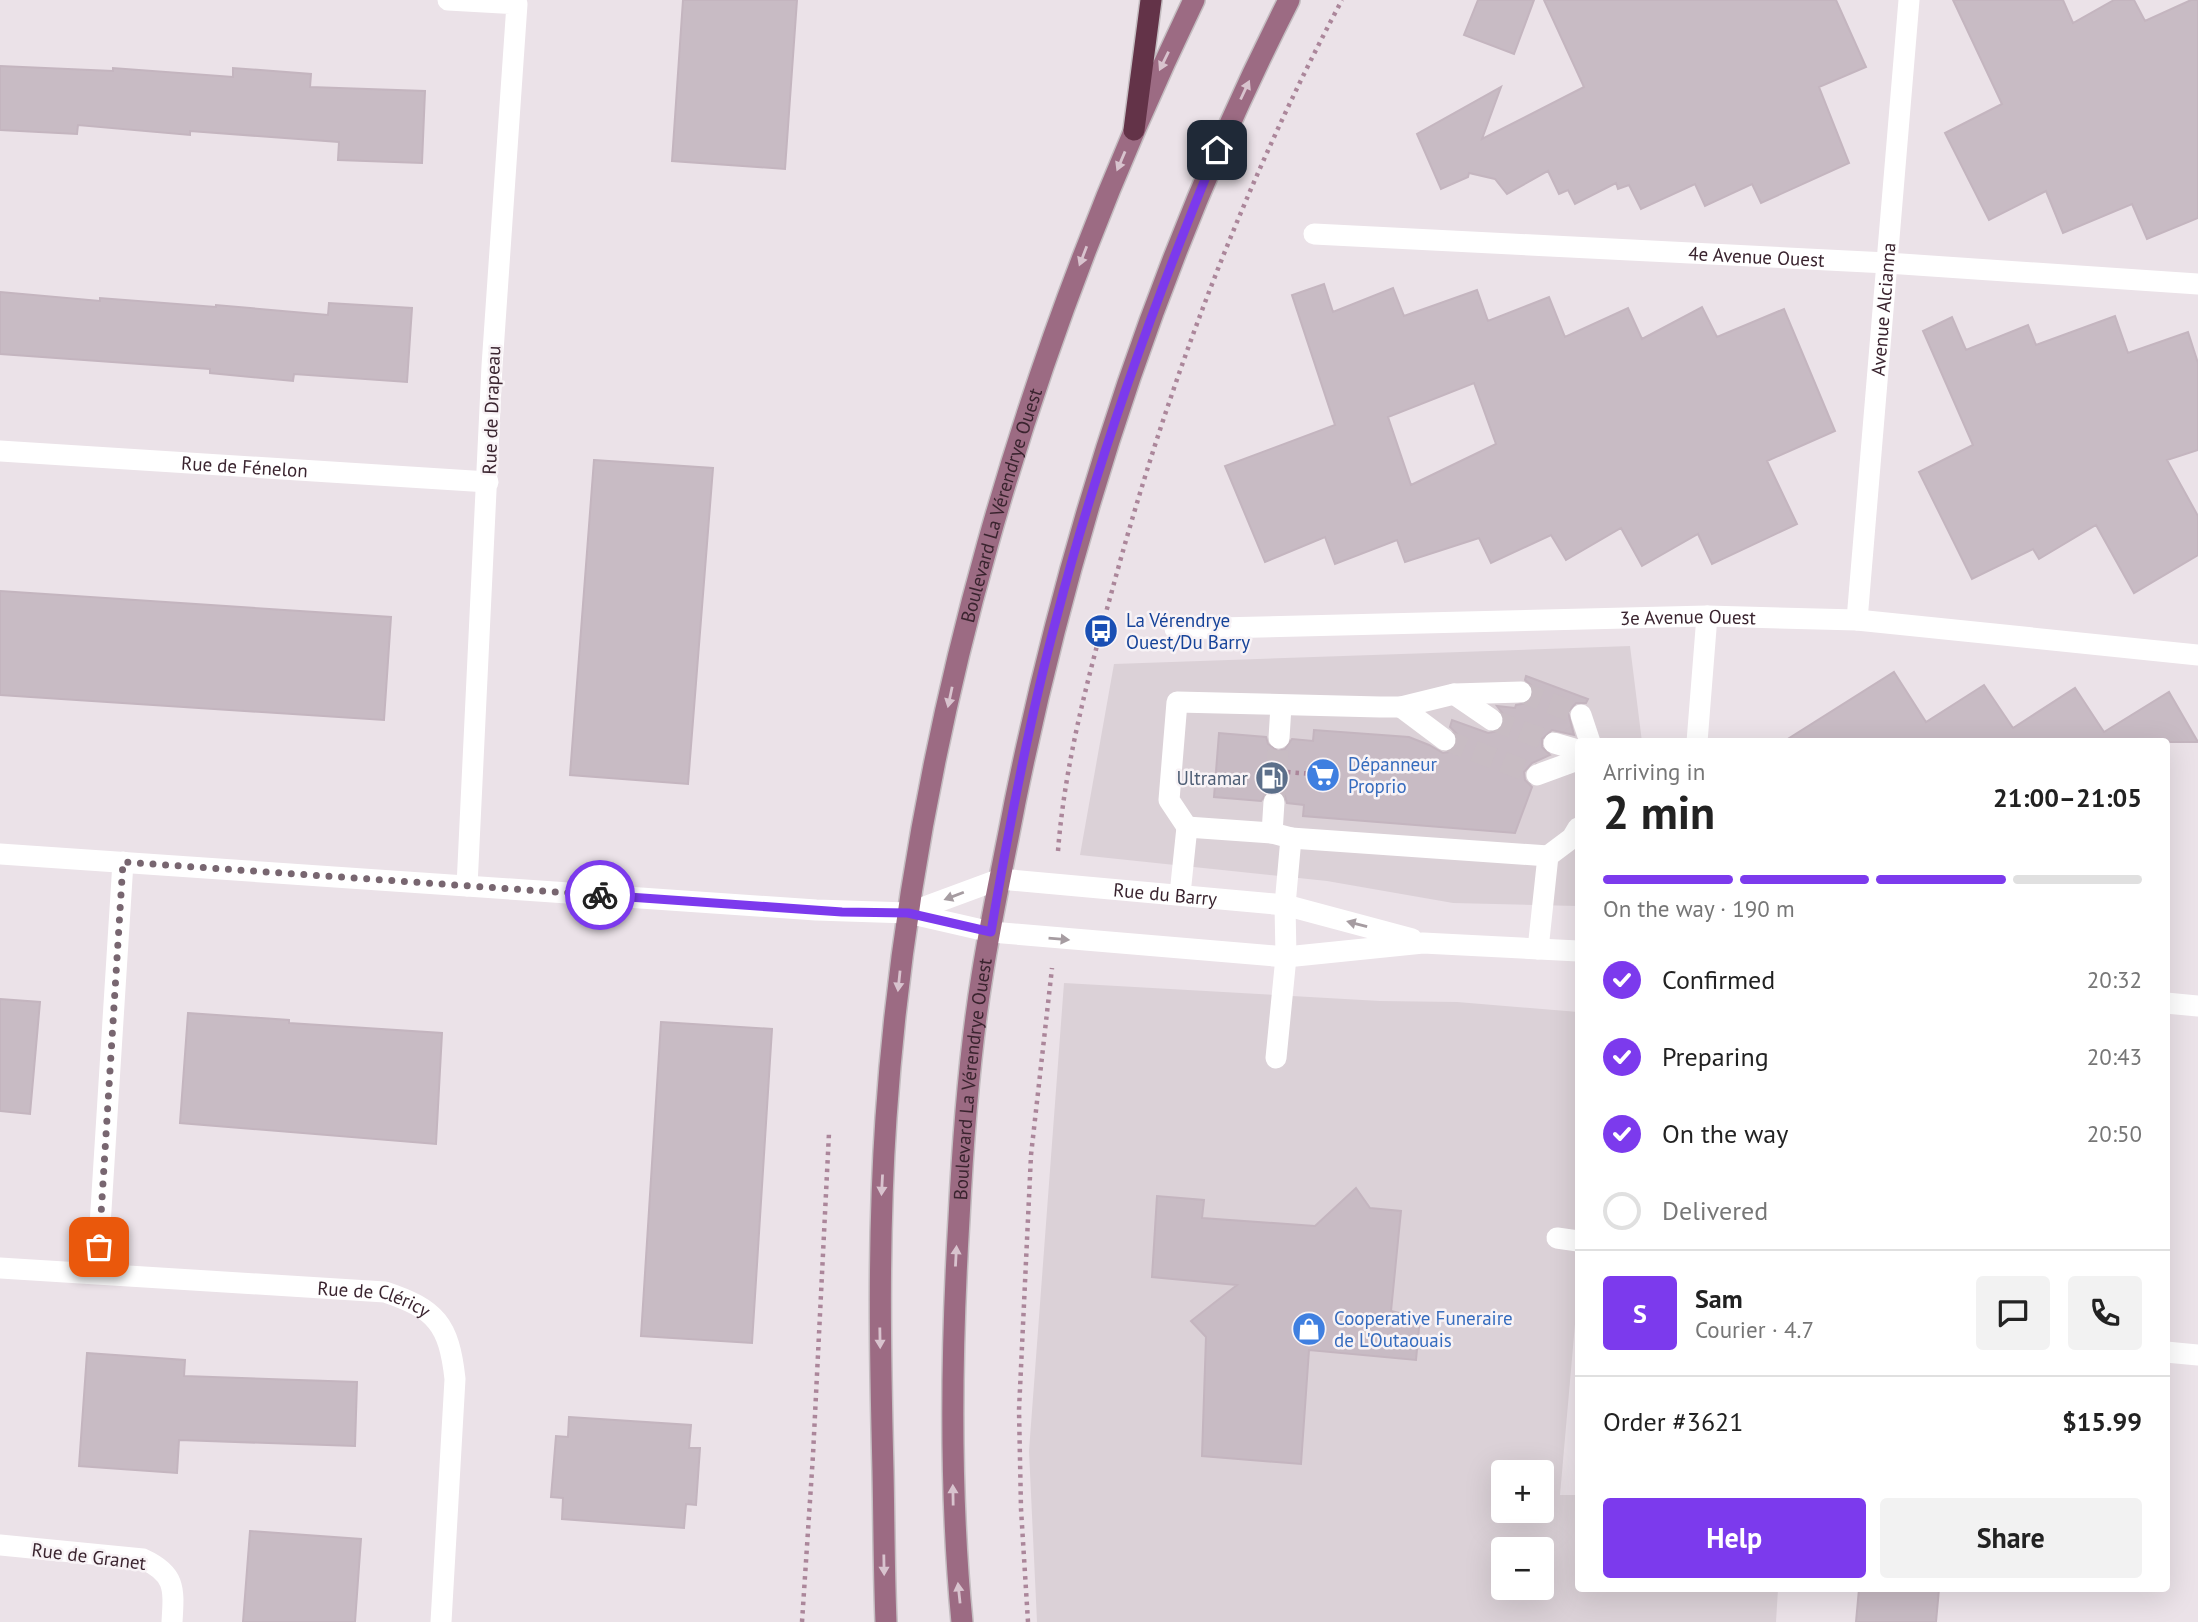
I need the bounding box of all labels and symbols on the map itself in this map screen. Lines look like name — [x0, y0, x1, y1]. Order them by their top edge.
one-way arrow — [1159, 51, 1170, 71]
one-way arrow — [1239, 80, 1251, 100]
pin — [1187, 120, 1247, 180]
one-way arrow — [1116, 151, 1127, 172]
street label: 4e Avenue Ouest — [1688, 241, 1826, 272]
street label: Avenue Alcianna — [1866, 241, 1901, 377]
one-way arrow — [1077, 245, 1088, 266]
street label: Rue de Drapeau — [477, 345, 505, 475]
street label: Boulevard La Vérendrye Ouest — [955, 384, 1047, 625]
street label: Rue de Fénelon — [180, 451, 309, 483]
street label: 3e Avenue Ouest — [1619, 604, 1757, 630]
place label: La Vérendrye Ouest/Du Barry — [1126, 608, 1250, 654]
bus stop icon: La Vérendrye Ouest/Du Barry — [1082, 612, 1120, 650]
one-way arrow — [944, 686, 955, 708]
place label: Dépanneur Proprio — [1348, 752, 1437, 798]
supermarket icon: Dépanneur Proprio — [1304, 756, 1342, 794]
fuel station icon: Ultramar — [1253, 759, 1291, 797]
place label: Ultramar — [1176, 766, 1249, 790]
courier — [565, 860, 635, 930]
street label: Rue du Barry — [1112, 877, 1218, 911]
one-way arrow — [944, 891, 965, 902]
one-way arrow — [1346, 919, 1367, 929]
one-way arrow — [1048, 934, 1070, 945]
street label: Boulevard La Vérendrye Ouest — [948, 956, 997, 1201]
one-way arrow — [893, 970, 904, 992]
one-way arrow — [877, 1174, 888, 1196]
pin — [69, 1217, 129, 1277]
one-way arrow — [951, 1245, 962, 1267]
street label: Rue de Cléricy — [317, 1276, 436, 1323]
place label: Cooperative Funeraire de L'Outaouais — [1334, 1306, 1513, 1352]
shop icon: Cooperative Funeraire de L'Outaouais — [1290, 1310, 1328, 1348]
one-way arrow — [874, 1327, 886, 1349]
one-way arrow — [947, 1484, 959, 1506]
street label: Rue de Granet — [30, 1537, 148, 1575]
one-way arrow — [878, 1555, 890, 1577]
one-way arrow — [954, 1581, 965, 1603]

